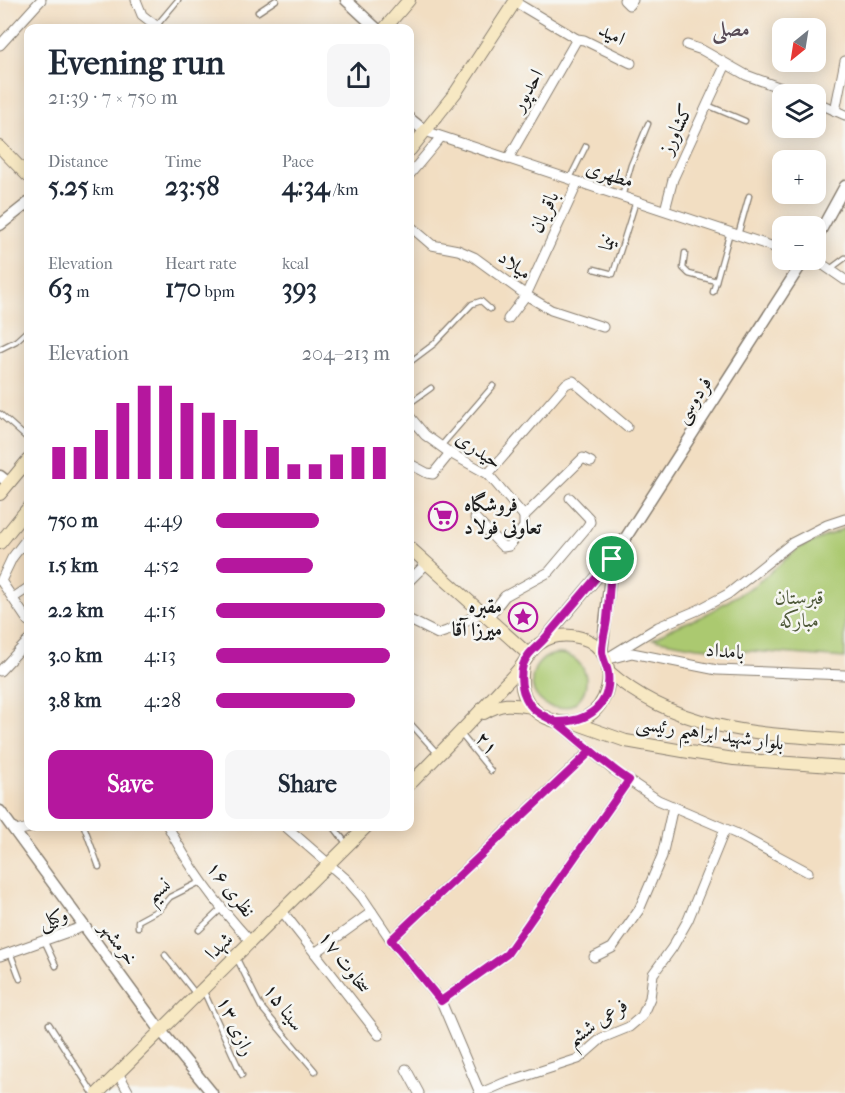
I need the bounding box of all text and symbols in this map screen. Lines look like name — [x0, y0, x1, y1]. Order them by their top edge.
district label: مصلی — [711, 17, 750, 45]
street label: امید — [595, 18, 629, 50]
north arrow — [772, 18, 826, 72]
map controls — [772, 18, 826, 270]
text: Evening run — [48, 44, 225, 83]
button: share — [327, 44, 390, 107]
street label: احدپور — [505, 65, 551, 118]
button: layers — [772, 84, 826, 138]
text: 21:39 · 7 × 750 m — [48, 86, 178, 109]
street label: کشاورز — [654, 100, 698, 160]
button: + — [772, 150, 826, 204]
text: Distance — [48, 152, 108, 171]
text: Time — [165, 152, 201, 171]
text: Pace — [282, 152, 314, 171]
street label: مطهری — [583, 156, 637, 193]
text: 5.25 — [48, 171, 89, 202]
text: 23:58 — [165, 171, 220, 202]
text: 4:34 — [282, 171, 330, 202]
text: km — [89, 180, 114, 199]
text: /km — [330, 180, 359, 199]
street label: باقریان — [524, 187, 565, 237]
button: − — [772, 216, 826, 270]
street label: نیما — [594, 232, 620, 254]
street label: میلاد — [494, 245, 536, 285]
text: Elevation — [48, 254, 113, 273]
text: Heart rate — [165, 254, 237, 273]
text: kcal — [282, 254, 309, 273]
text: 63 — [48, 273, 73, 304]
text: 170 — [165, 273, 201, 304]
text: 393 — [282, 273, 317, 304]
text: m — [73, 282, 89, 301]
text: bpm — [201, 282, 235, 301]
text: Elevation — [48, 342, 129, 365]
text: 204–213 m — [302, 342, 390, 365]
street label: فردوسی — [669, 372, 719, 429]
street label: حیدری — [452, 426, 506, 474]
place label: فروشگاه تعاونی فولاد — [464, 491, 543, 540]
supermarket icon: فروشگاه تعاونی فولاد — [427, 500, 459, 532]
text: 750 m — [48, 509, 98, 532]
text: 4:49 — [144, 509, 183, 532]
pin — [586, 533, 637, 584]
icon: arrive — [595, 542, 628, 575]
text: 1.5 km — [48, 554, 98, 577]
text: 4:52 — [144, 554, 180, 577]
park label: قبرستان مبارکه — [774, 586, 824, 632]
place label: مقبره میرزا آقا — [452, 595, 502, 641]
text: 2.2 km — [48, 599, 104, 622]
text: 4:15 — [144, 599, 176, 622]
place icon: مقبره میرزا آقا — [507, 601, 539, 633]
street label: بامداد — [705, 638, 745, 664]
text: 3.0 km — [48, 644, 102, 667]
text: 4:13 — [144, 644, 176, 667]
text: 3.8 km — [48, 689, 101, 712]
text: 4:28 — [144, 689, 181, 712]
street label: بلوار شهید ابراهیم رئیسی — [633, 711, 785, 763]
street label: ۲۱ — [471, 727, 503, 759]
button: Save — [48, 750, 213, 819]
button: Share — [225, 750, 390, 819]
street label: نظری ۱۶ — [201, 856, 260, 922]
street label: نسیم — [141, 873, 180, 913]
street label: وکیلی — [35, 902, 72, 937]
street label: خرمشهر — [93, 915, 143, 970]
street label: سخاوت ۱۷ — [314, 926, 376, 998]
street label: شهدا — [200, 927, 238, 965]
street label: سینا ۱۵ — [259, 979, 309, 1035]
street label: رازی ۱۳ — [212, 992, 260, 1060]
street label: فرعی ششم — [562, 993, 636, 1057]

